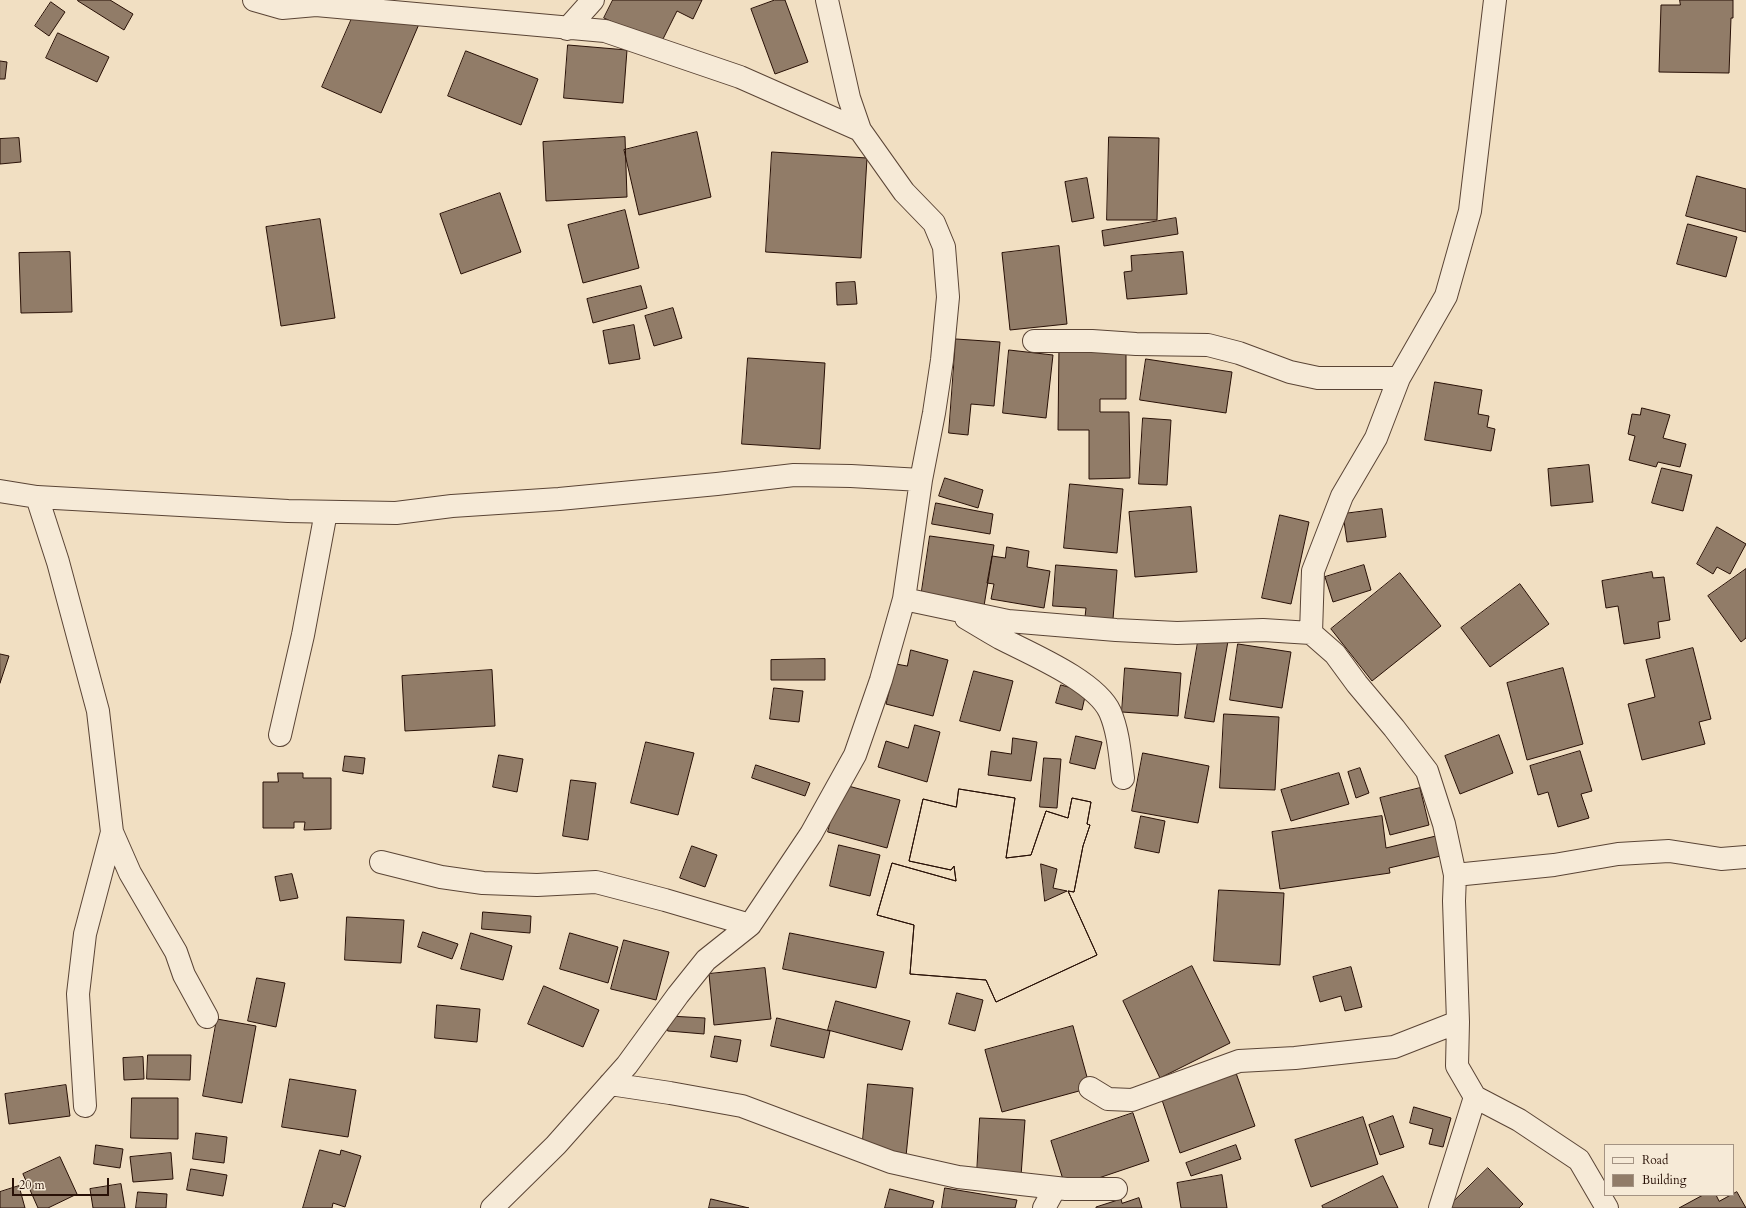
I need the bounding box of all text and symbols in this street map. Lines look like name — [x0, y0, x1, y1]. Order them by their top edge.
legend — [1604, 1144, 1734, 1196]
text: Road — [1642, 1152, 1668, 1168]
scale bar — [14, 1170, 111, 1196]
text: Building — [1642, 1172, 1686, 1188]
text: 20 m — [19, 1177, 45, 1193]

